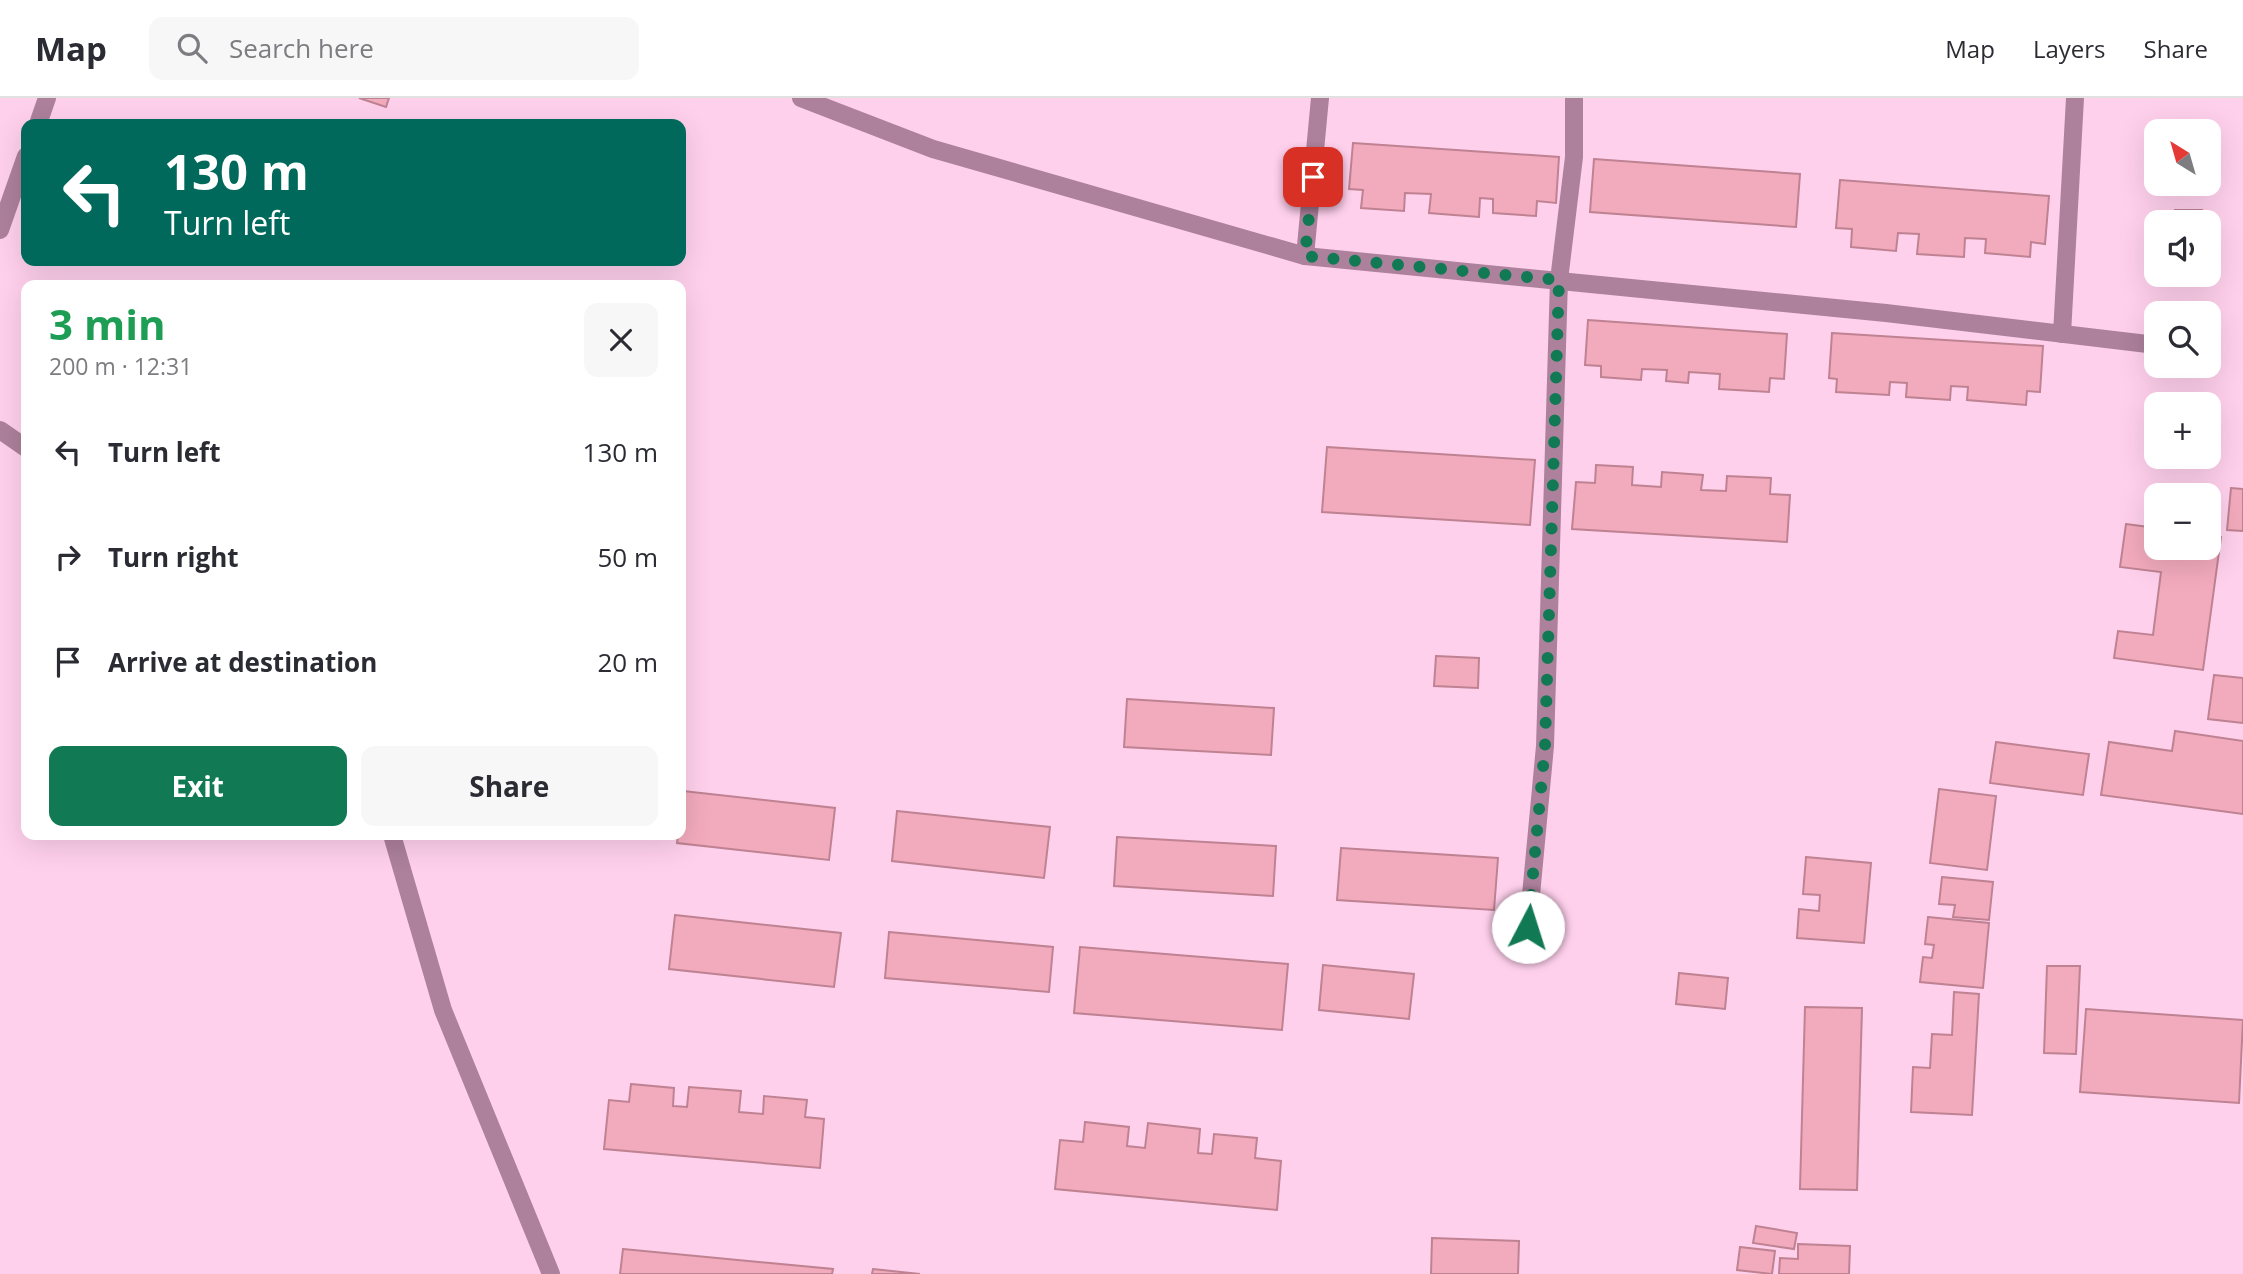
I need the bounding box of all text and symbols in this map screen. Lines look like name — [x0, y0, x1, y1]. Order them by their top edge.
search box — [149, 17, 639, 80]
text: Map — [35, 26, 107, 71]
icon: search — [173, 29, 211, 67]
text: Search here — [229, 30, 374, 66]
text: Map — [1945, 32, 1995, 65]
text: Layers — [2033, 32, 2106, 65]
text: Share — [2144, 32, 2208, 65]
north arrow — [2144, 119, 2221, 196]
map controls — [2144, 119, 2221, 560]
text: 130 m — [164, 138, 309, 204]
icon: left — [49, 147, 140, 238]
pin — [1283, 147, 1343, 207]
icon: arrive — [1294, 158, 1332, 196]
text: Turn left — [164, 201, 290, 244]
button: sound — [2144, 210, 2221, 287]
text: 3 min — [49, 295, 166, 352]
button: search — [2144, 301, 2221, 378]
button: close — [584, 303, 658, 377]
text: 200 m · 12:31 — [49, 350, 192, 382]
button: + — [2144, 392, 2221, 469]
icon: left — [49, 433, 87, 471]
text: Turn left — [108, 434, 220, 470]
text: 130 m — [583, 434, 658, 470]
button: − — [2144, 483, 2221, 560]
icon: right — [49, 538, 87, 576]
text: Turn right — [108, 539, 239, 575]
text: 50 m — [597, 539, 658, 575]
icon: arrive — [49, 643, 87, 681]
text: Arrive at destination — [108, 644, 377, 680]
text: 20 m — [597, 644, 658, 680]
button: Exit — [49, 746, 347, 826]
button: Share — [361, 746, 658, 826]
position arrow — [1491, 890, 1565, 964]

